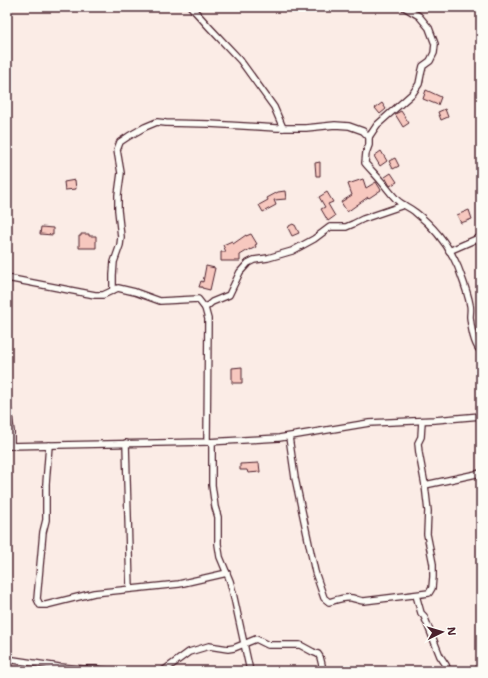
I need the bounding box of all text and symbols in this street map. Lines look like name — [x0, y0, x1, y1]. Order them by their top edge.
north arrow — [422, 612, 462, 652]
text: N — [444, 626, 459, 636]

